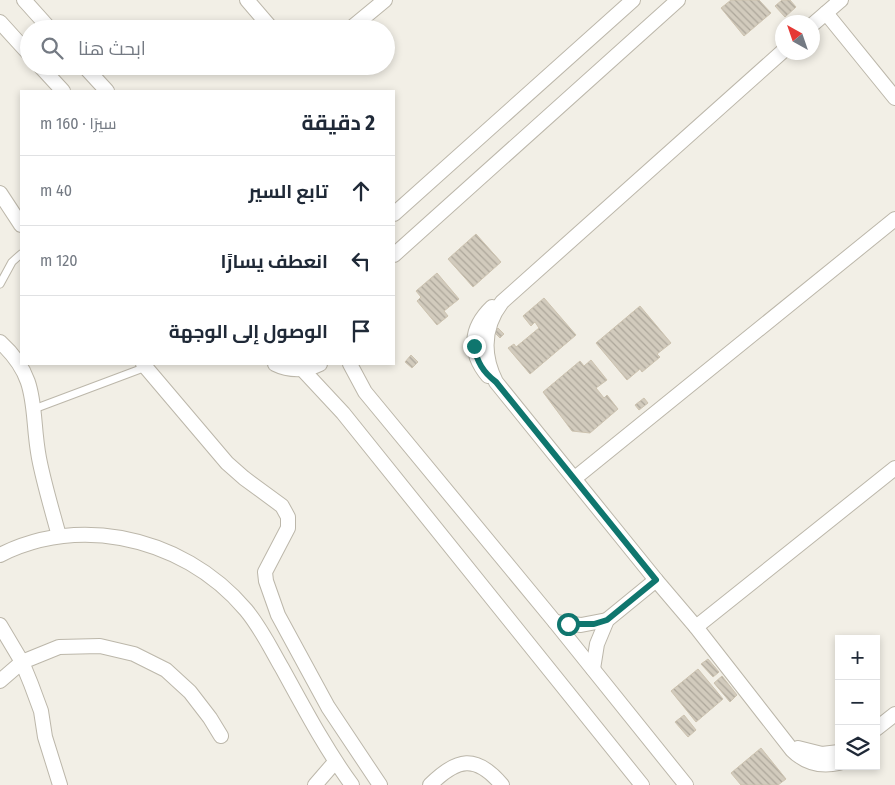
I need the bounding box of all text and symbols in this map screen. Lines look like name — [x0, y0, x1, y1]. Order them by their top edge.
north arrow — [775, 15, 820, 60]
search box — [20, 20, 395, 75]
icon: search — [38, 34, 66, 62]
text: ابحث هنا — [78, 37, 146, 60]
text: 2 دقيقة — [302, 110, 375, 136]
text: سيرًا · 160 m — [40, 114, 117, 133]
icon: ahead — [347, 177, 375, 205]
text: تابع السير — [249, 180, 328, 203]
text: 40 m — [40, 181, 72, 200]
icon: left — [347, 247, 375, 275]
text: انعطف يسارًا — [220, 250, 328, 273]
text: 120 m — [40, 251, 78, 270]
icon: arrive — [347, 317, 375, 345]
text: الوصول إلى الوجهة — [169, 320, 328, 343]
route end — [463, 335, 486, 358]
route start — [557, 613, 580, 636]
map controls — [835, 635, 880, 770]
button: + — [835, 635, 880, 680]
button: − — [835, 680, 880, 725]
button: layers — [835, 725, 880, 770]

